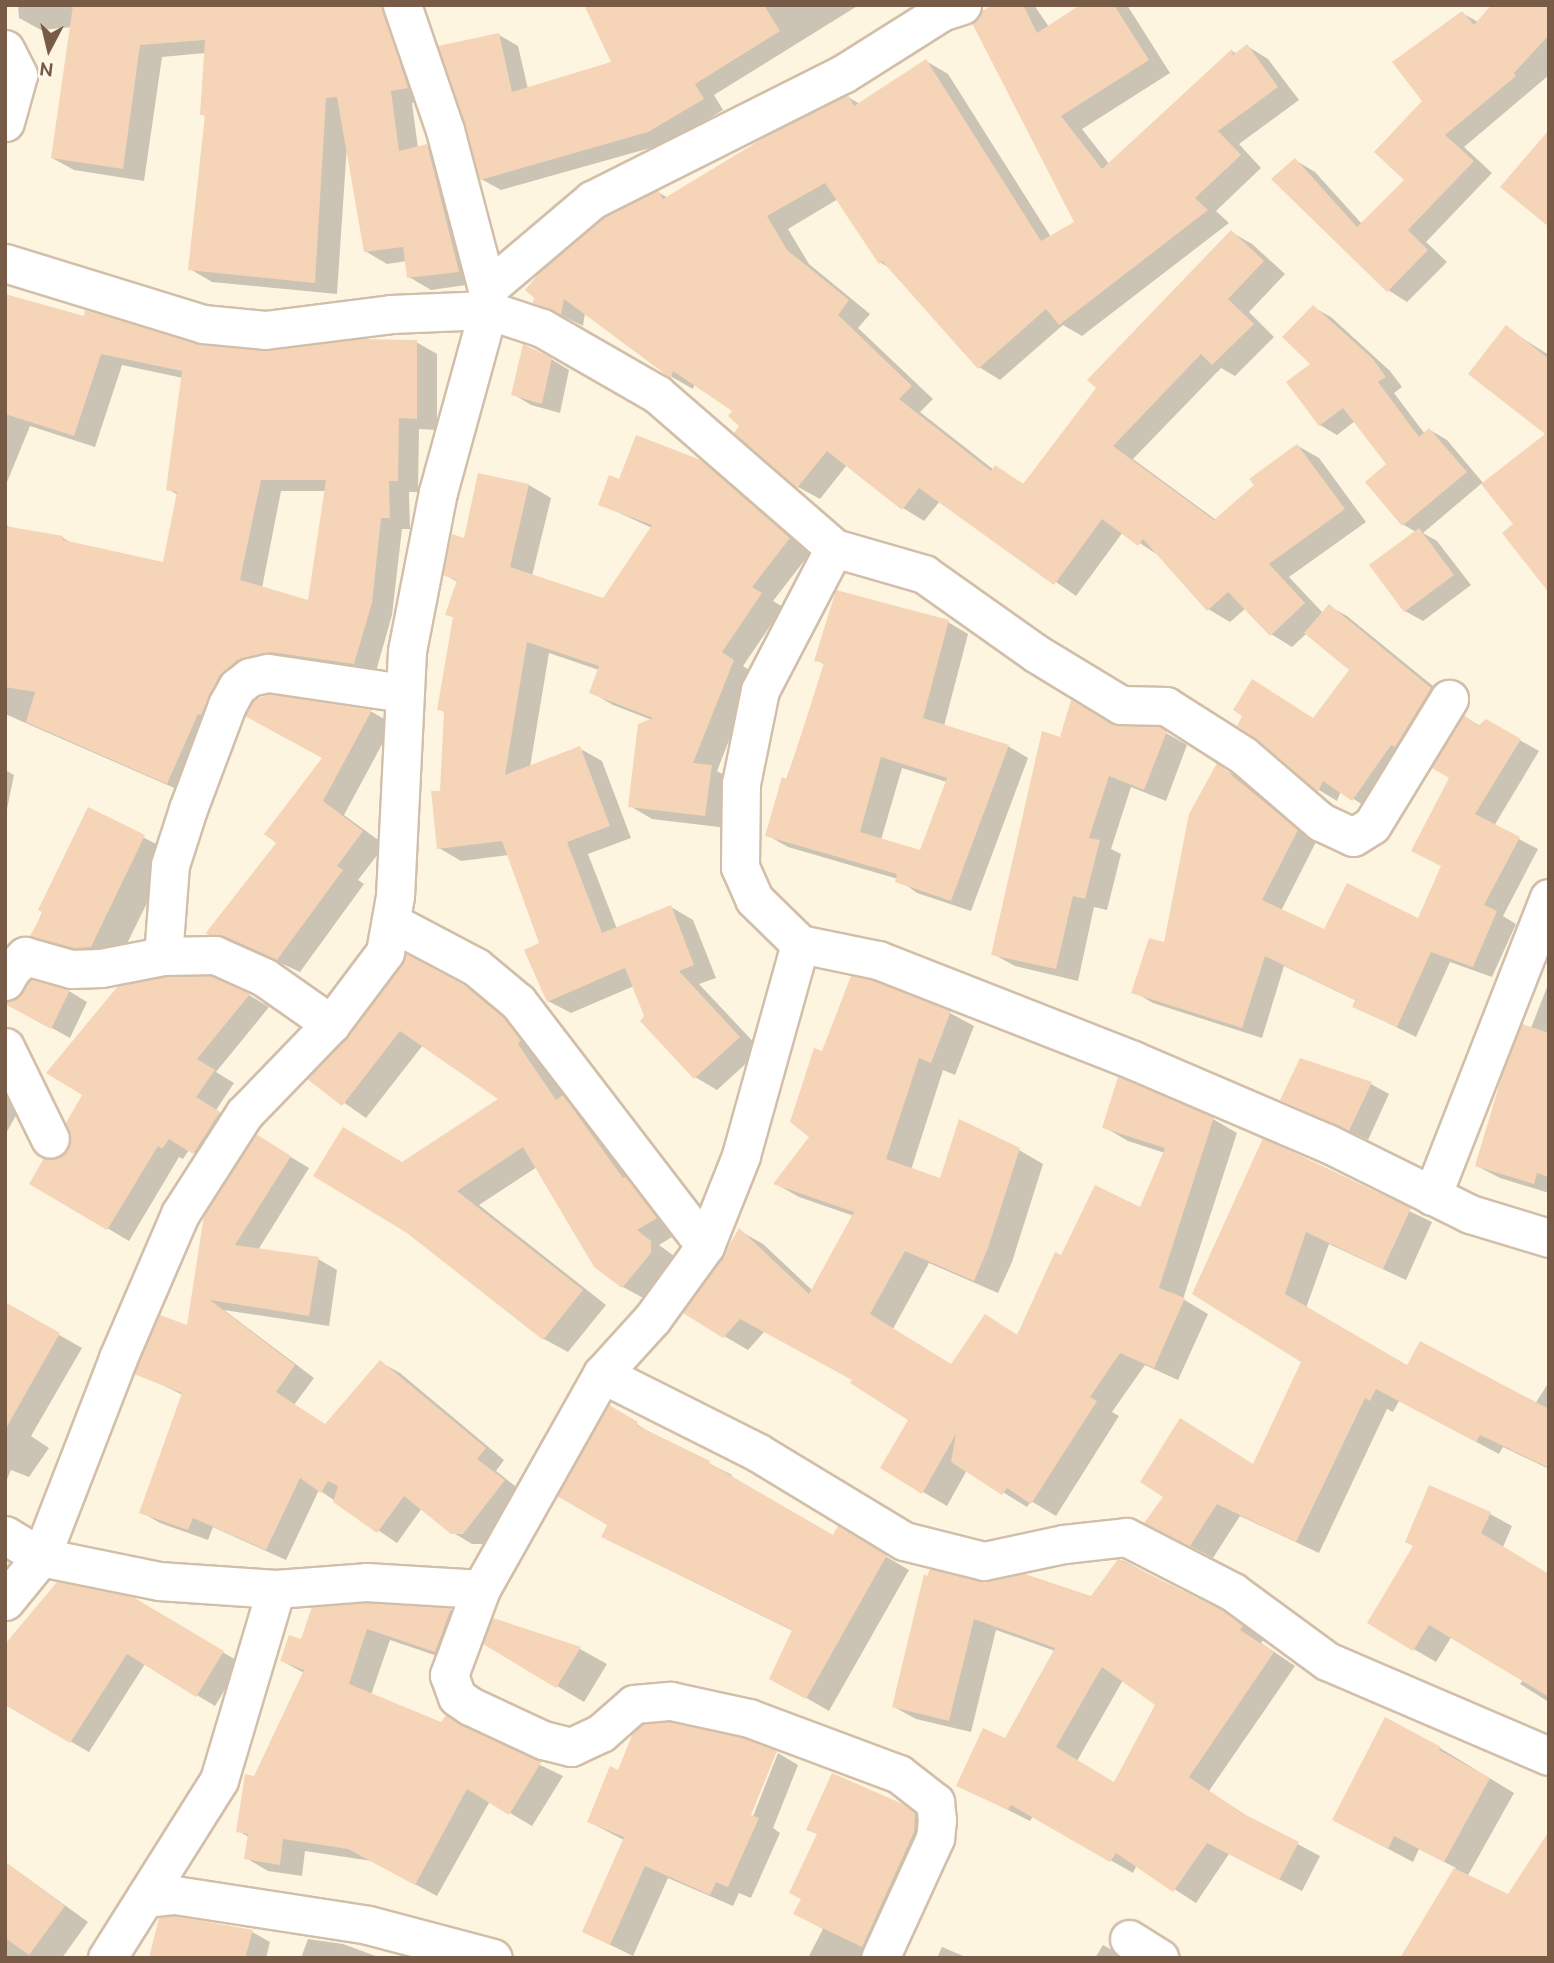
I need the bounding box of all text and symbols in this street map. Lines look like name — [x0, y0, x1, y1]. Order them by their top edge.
north arrow — [14, 14, 84, 84]
text: N — [38, 58, 55, 82]

